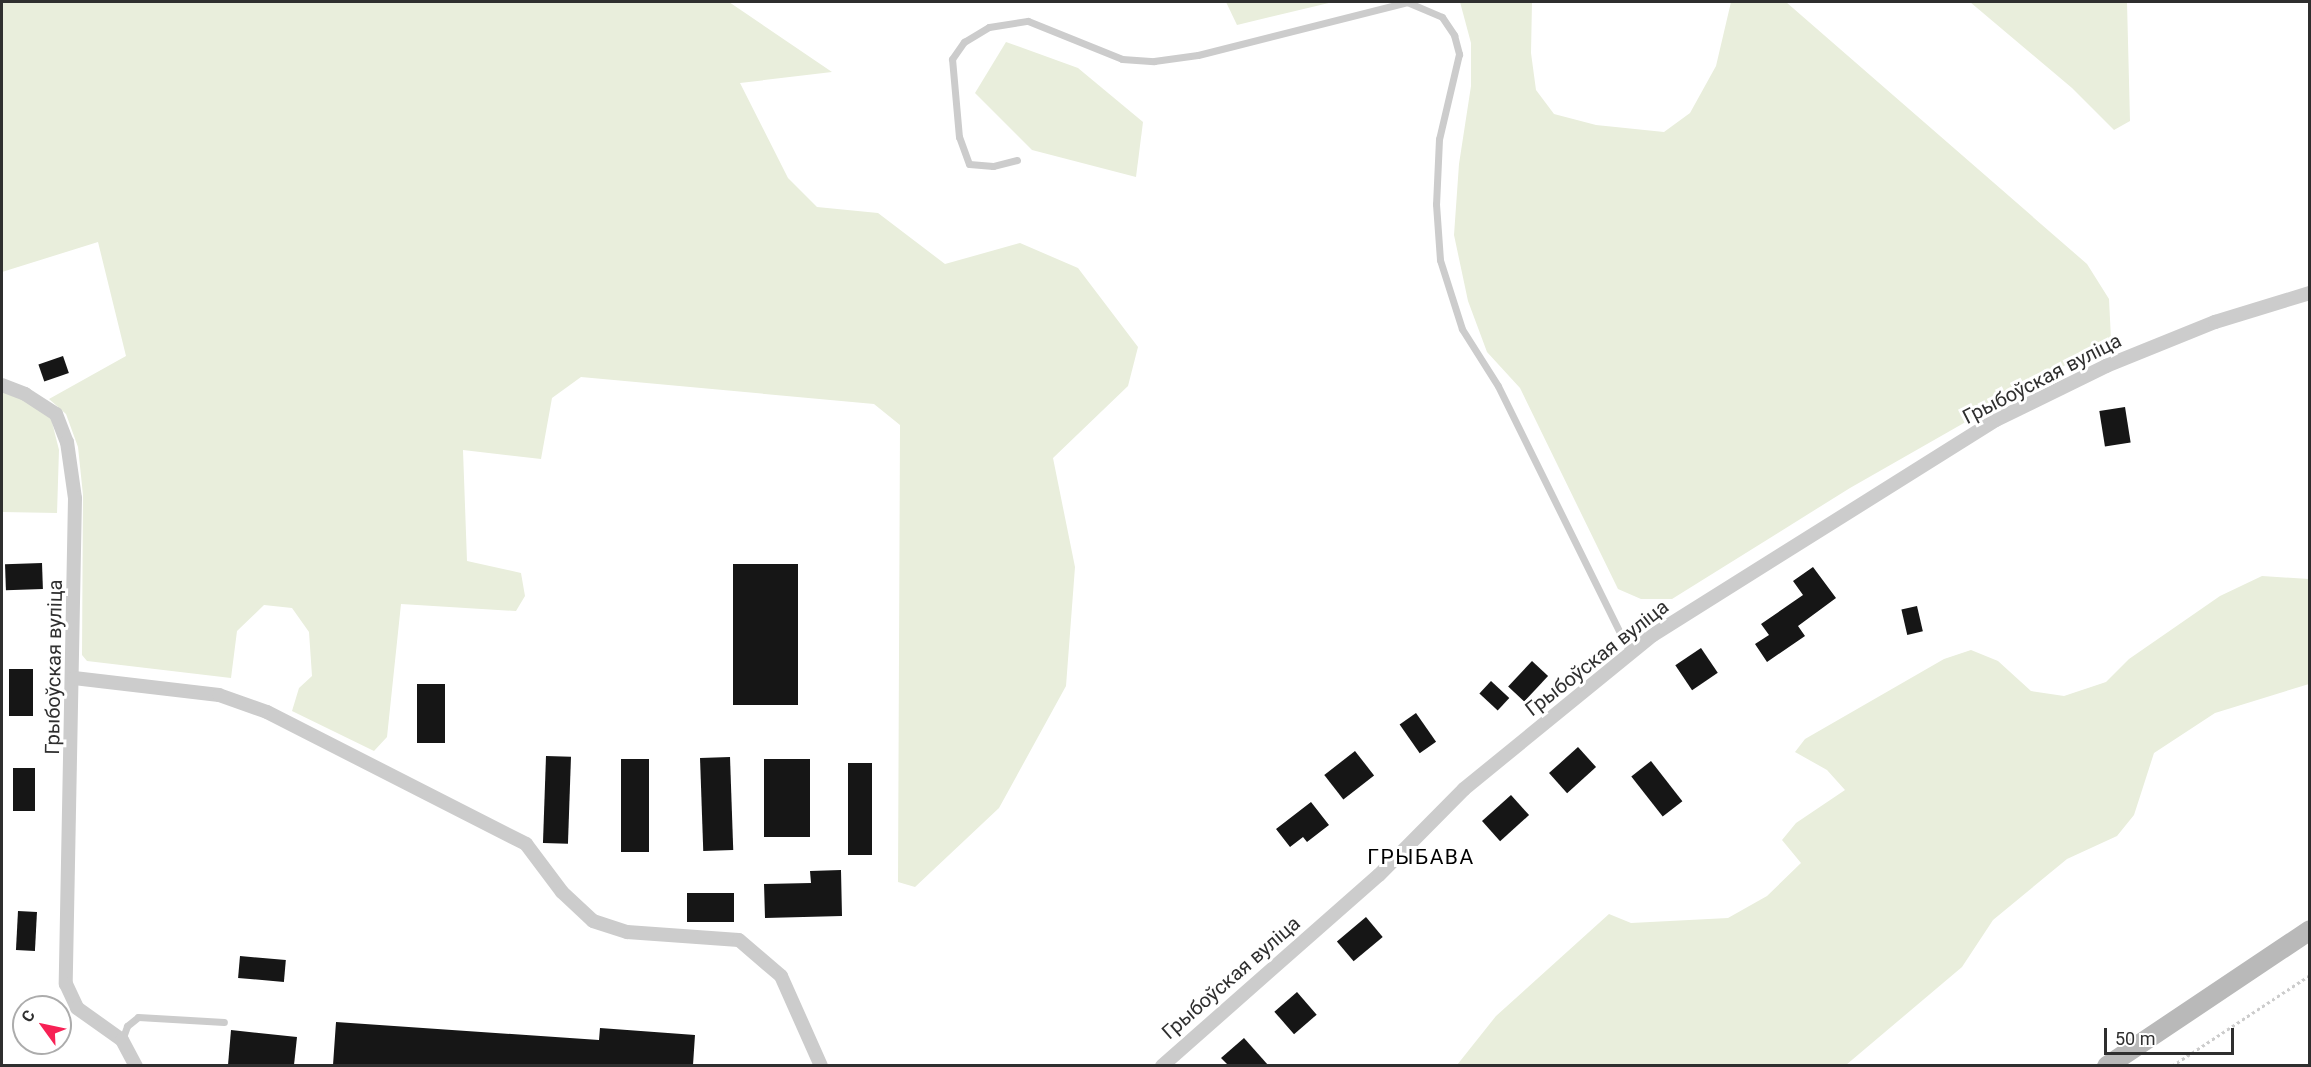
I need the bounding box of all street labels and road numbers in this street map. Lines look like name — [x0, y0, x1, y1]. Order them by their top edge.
street label: Грыбоўская вуліца — [1959, 329, 2125, 429]
street label: Грыбоўская вуліца — [40, 579, 68, 755]
street label: Грыбоўская вуліца — [1521, 595, 1673, 721]
street label: Грыбоўская вуліца — [1157, 911, 1305, 1045]

